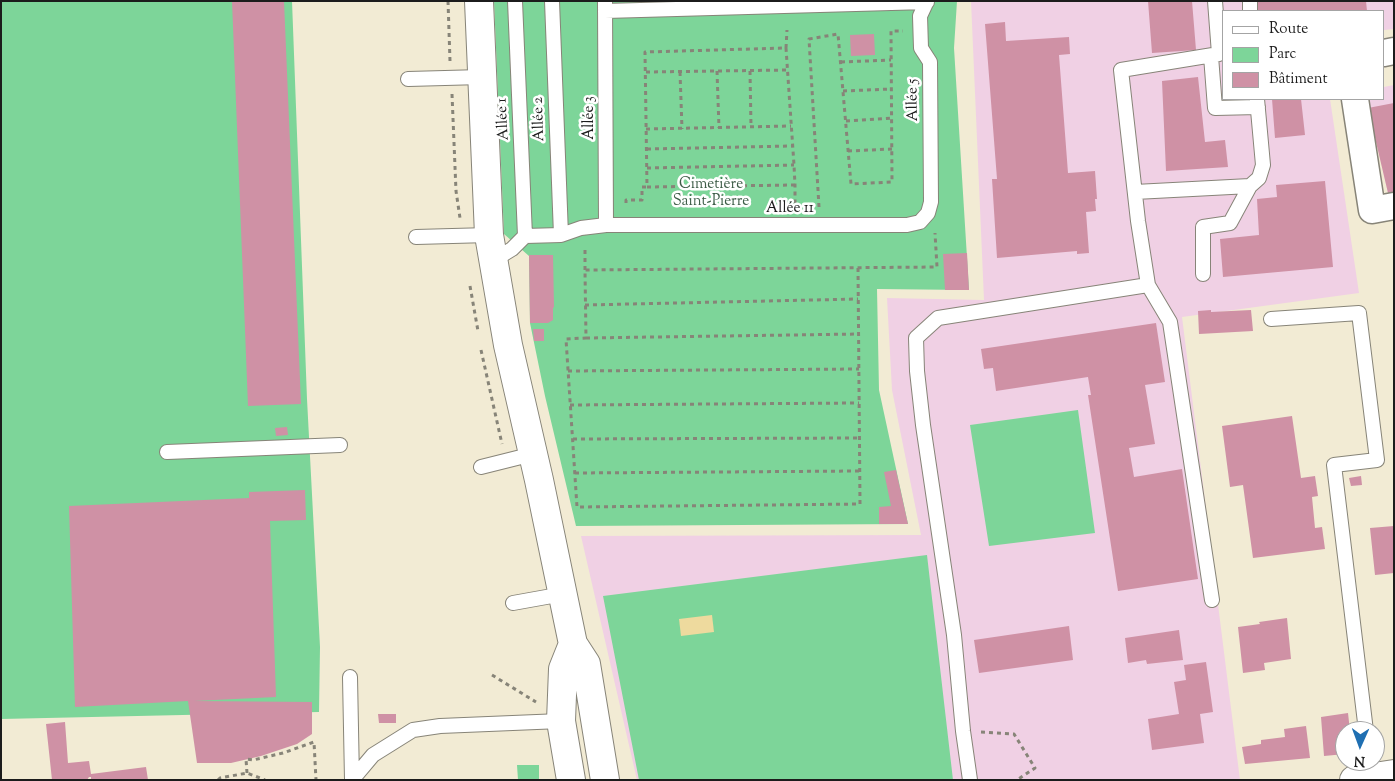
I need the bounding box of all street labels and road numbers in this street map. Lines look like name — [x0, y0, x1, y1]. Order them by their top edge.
street label: Allée 5 — [905, 78, 923, 122]
street label: Allée 2 — [530, 96, 550, 142]
street label: Allée 3 — [581, 96, 599, 140]
street label: Allée 1 — [494, 97, 514, 141]
street label: Allée 11 — [766, 200, 814, 218]

